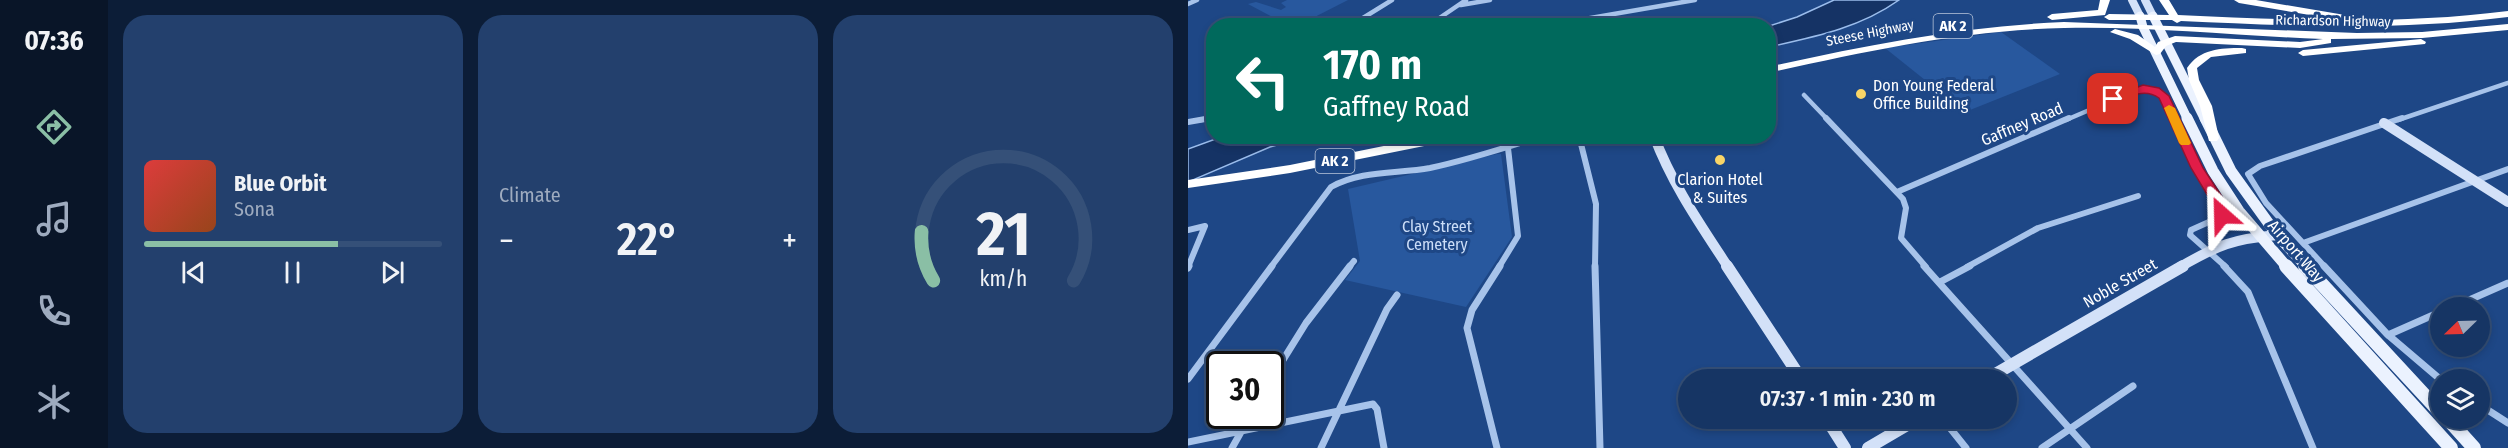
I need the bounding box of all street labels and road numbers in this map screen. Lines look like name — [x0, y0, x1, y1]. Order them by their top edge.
street label: Richardson Highway — [2275, 11, 2392, 31]
road number: AK 2 — [1934, 14, 1972, 38]
street label: Steese Highway — [1825, 16, 1916, 50]
street label: Gaffney Road — [1978, 98, 2066, 150]
road number: AK 2 — [1316, 149, 1354, 173]
street label: Airport Way — [2264, 216, 2329, 286]
street label: Noble Street — [2080, 254, 2161, 312]

